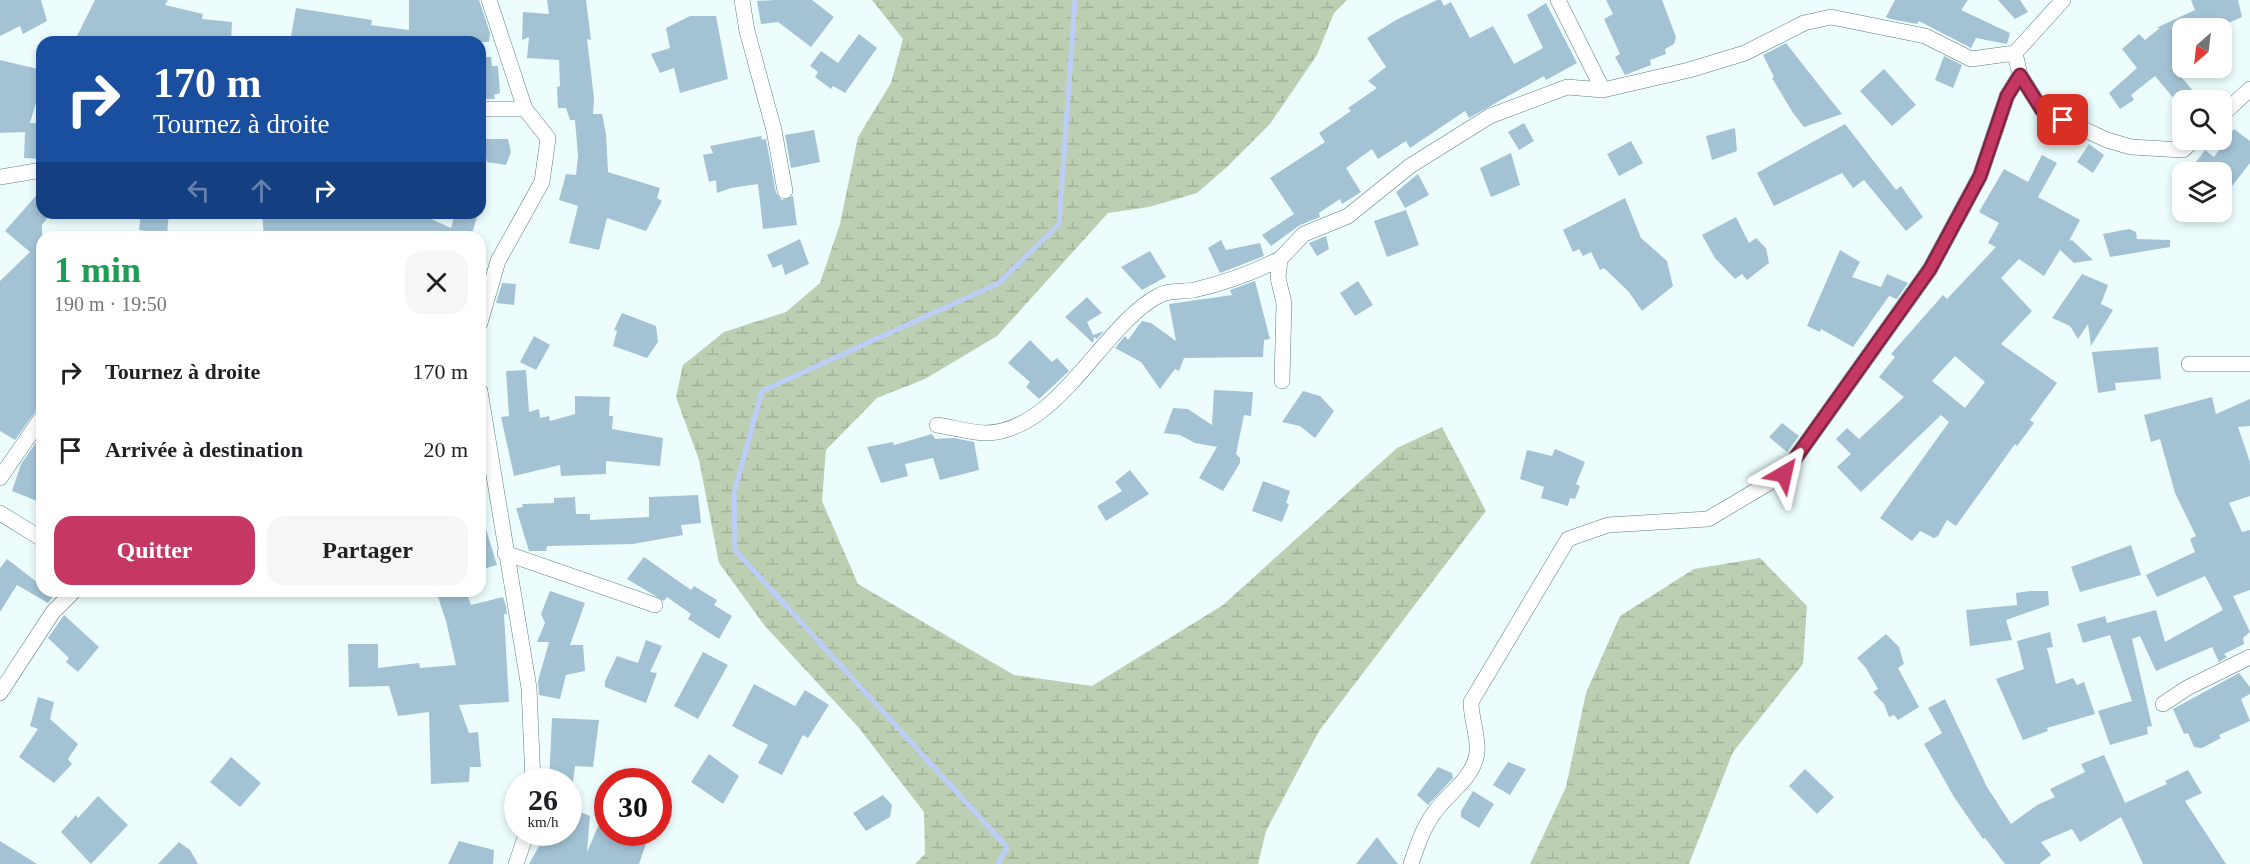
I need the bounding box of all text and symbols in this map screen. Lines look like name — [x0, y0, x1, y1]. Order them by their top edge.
north arrow — [2172, 18, 2232, 78]
map controls — [2172, 18, 2232, 222]
icon: right — [54, 60, 132, 138]
text: 170 m — [153, 60, 262, 106]
button: search — [2172, 90, 2232, 150]
pin — [2037, 94, 2088, 145]
icon: arrive — [2046, 103, 2079, 136]
text: Tournez à droite — [153, 109, 330, 139]
button: layers — [2172, 162, 2232, 222]
icon: left — [182, 174, 215, 207]
icon: ahead — [245, 174, 278, 207]
icon: right — [308, 174, 341, 207]
text: 1 min — [54, 250, 141, 290]
button: close — [405, 251, 468, 314]
text: 190 m · 19:50 — [54, 293, 167, 315]
icon: right — [54, 356, 87, 389]
text: Tournez à droite — [105, 359, 260, 384]
text: 170 m — [412, 359, 468, 384]
icon: arrive — [54, 434, 87, 467]
text: Arrivée à destination — [105, 437, 303, 462]
text: 20 m — [423, 437, 468, 462]
position arrow — [1752, 442, 1816, 506]
button: Quitter — [54, 516, 255, 585]
button: Partager — [267, 516, 468, 585]
speed limit sign: 30 — [594, 768, 672, 846]
text: 26 — [528, 783, 558, 816]
text: km/h — [528, 814, 558, 830]

